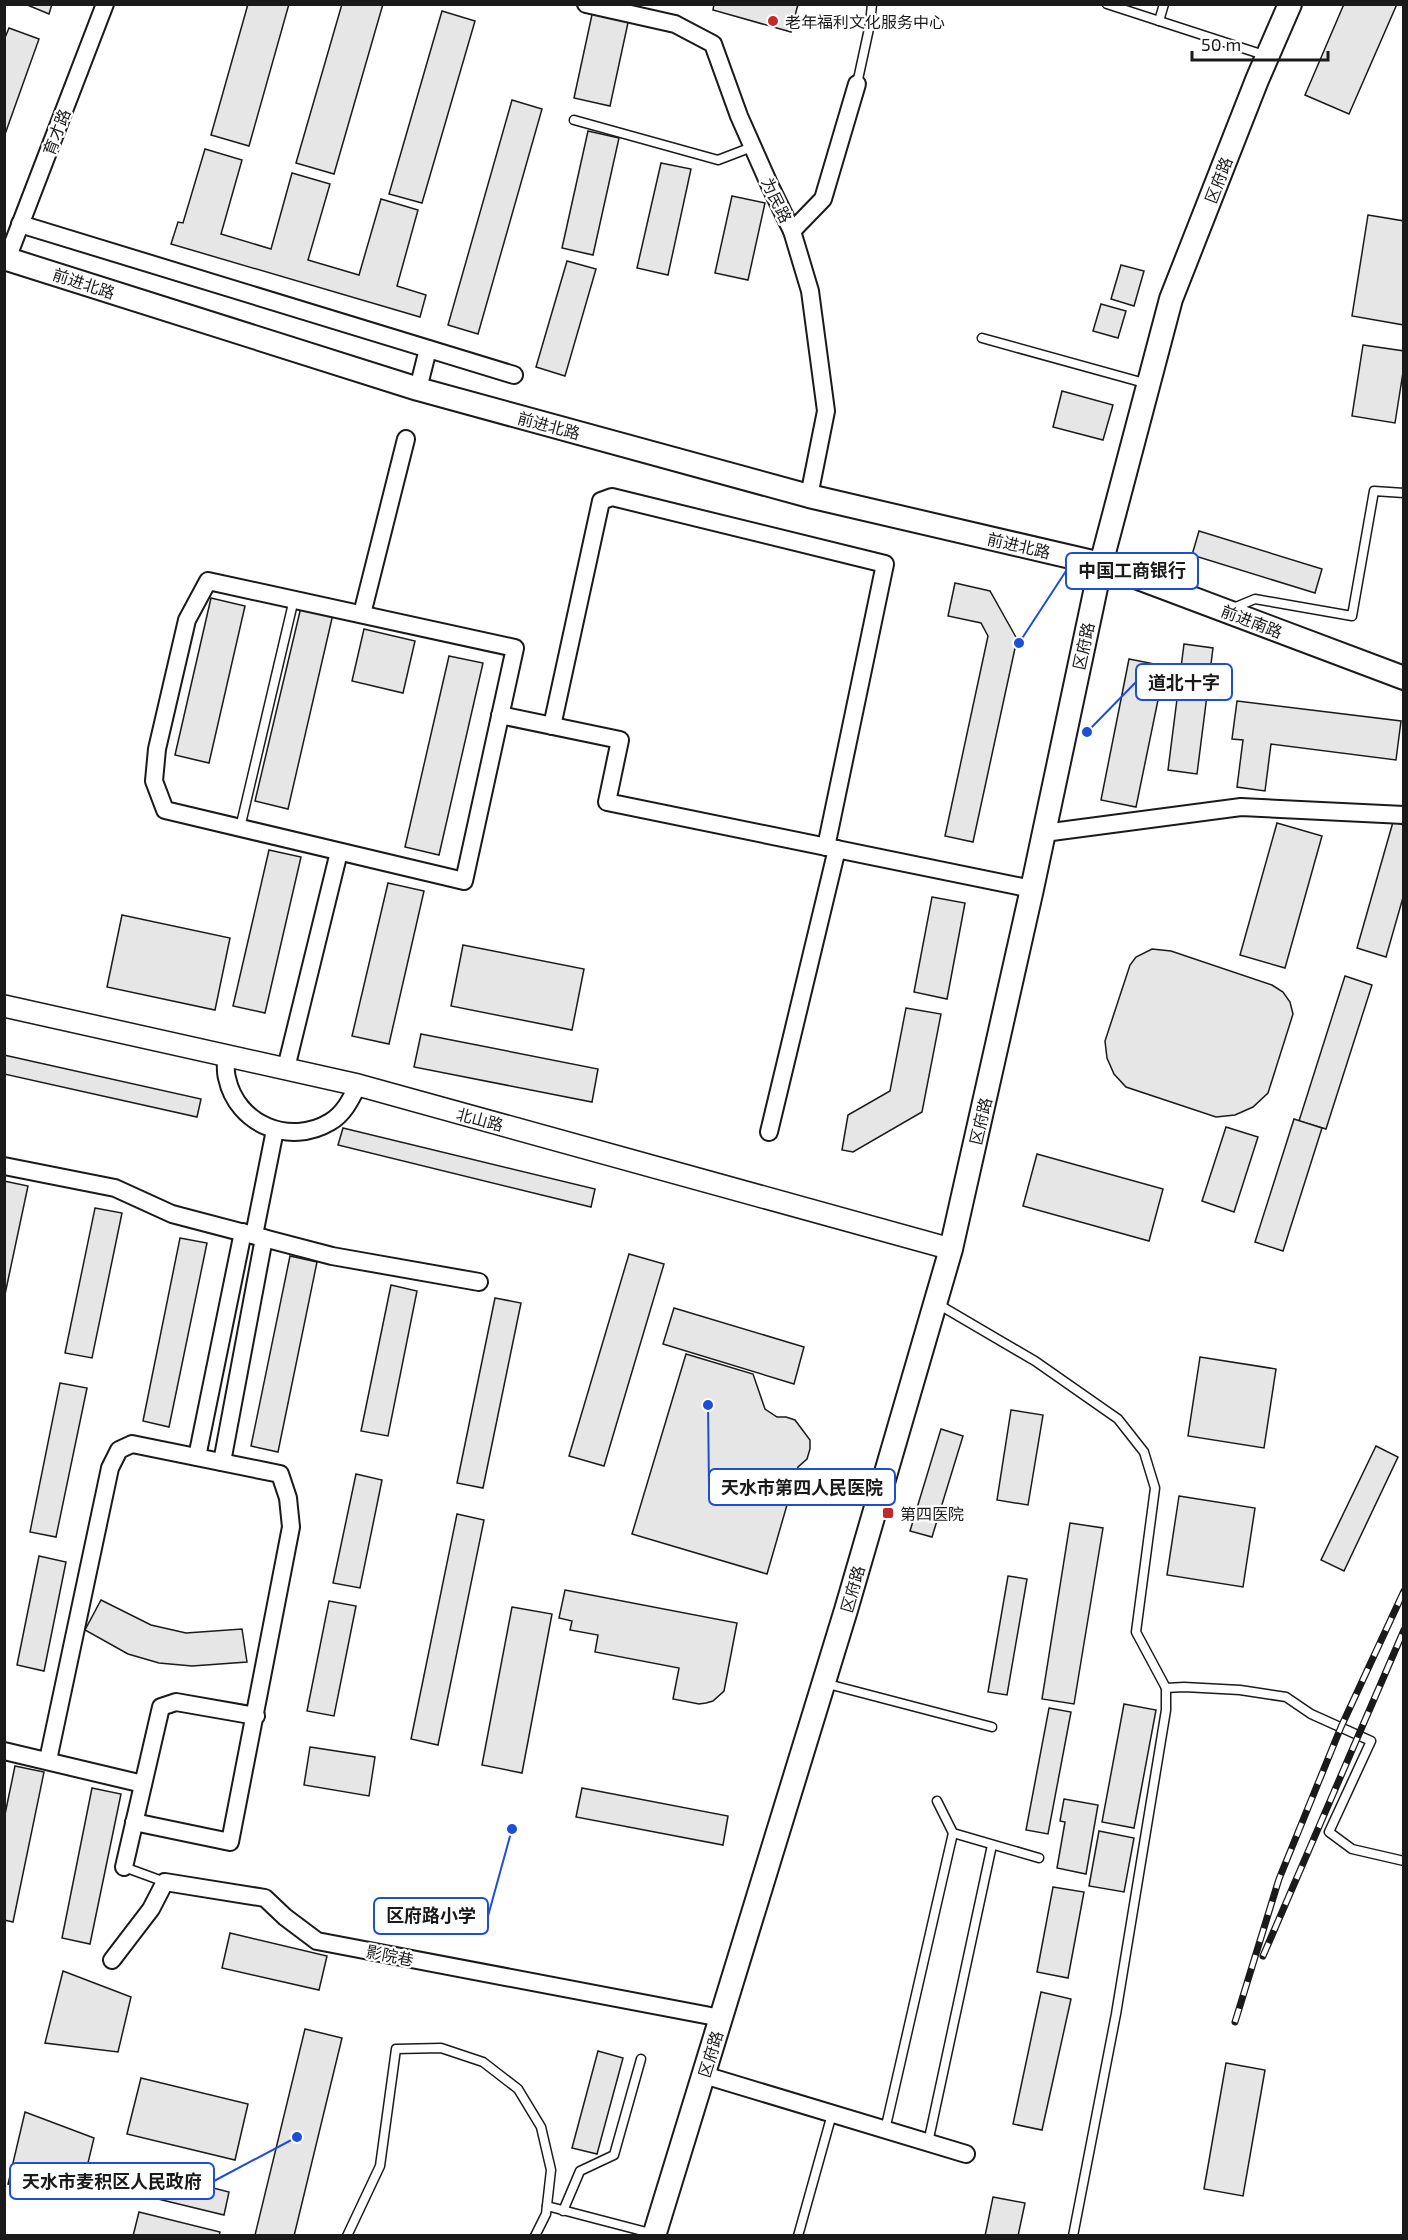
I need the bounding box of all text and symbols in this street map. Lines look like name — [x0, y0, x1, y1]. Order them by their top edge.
place label: 老年福利文化服务中心 — [785, 12, 945, 31]
marker: 老年福利文化服务中心 — [766, 14, 780, 28]
scale bar — [1192, 24, 1328, 62]
text: 50 m — [1201, 33, 1241, 55]
street label: 育才路 — [39, 106, 73, 158]
street label: 区府路 — [1201, 154, 1235, 206]
street label: 为民路 — [758, 174, 796, 226]
street label: 前进北路 — [51, 264, 117, 302]
street label: 前进北路 — [516, 408, 582, 442]
street label: 前进北路 — [986, 529, 1052, 561]
callout: 中国工商银行 — [1066, 553, 1198, 589]
text: 中国工商银行 — [1078, 559, 1186, 581]
street label: 前进南路 — [1219, 601, 1285, 641]
street label: 区府路 — [1069, 621, 1097, 671]
callout: 道北十字 — [1136, 664, 1232, 700]
text: 道北十字 — [1148, 671, 1220, 693]
street label: 区府路 — [965, 1095, 995, 1147]
street label: 北山路 — [454, 1104, 506, 1134]
callout: 天水市第四人民医院 — [709, 1469, 895, 1505]
text: 天水市第四人民医院 — [721, 1476, 883, 1498]
place label: 第四医院 — [900, 1504, 964, 1523]
marker: 第四医院 — [881, 1506, 895, 1520]
street label: 区府路 — [836, 1563, 868, 1615]
callout: 区府路小学 — [374, 1898, 488, 1934]
text: 区府路小学 — [386, 1904, 476, 1926]
street label: 影院巷 — [365, 1941, 415, 1969]
street label: 区府路 — [694, 2028, 726, 2080]
callout: 天水市麦积区人民政府 — [10, 2163, 214, 2199]
text: 天水市麦积区人民政府 — [22, 2170, 202, 2192]

